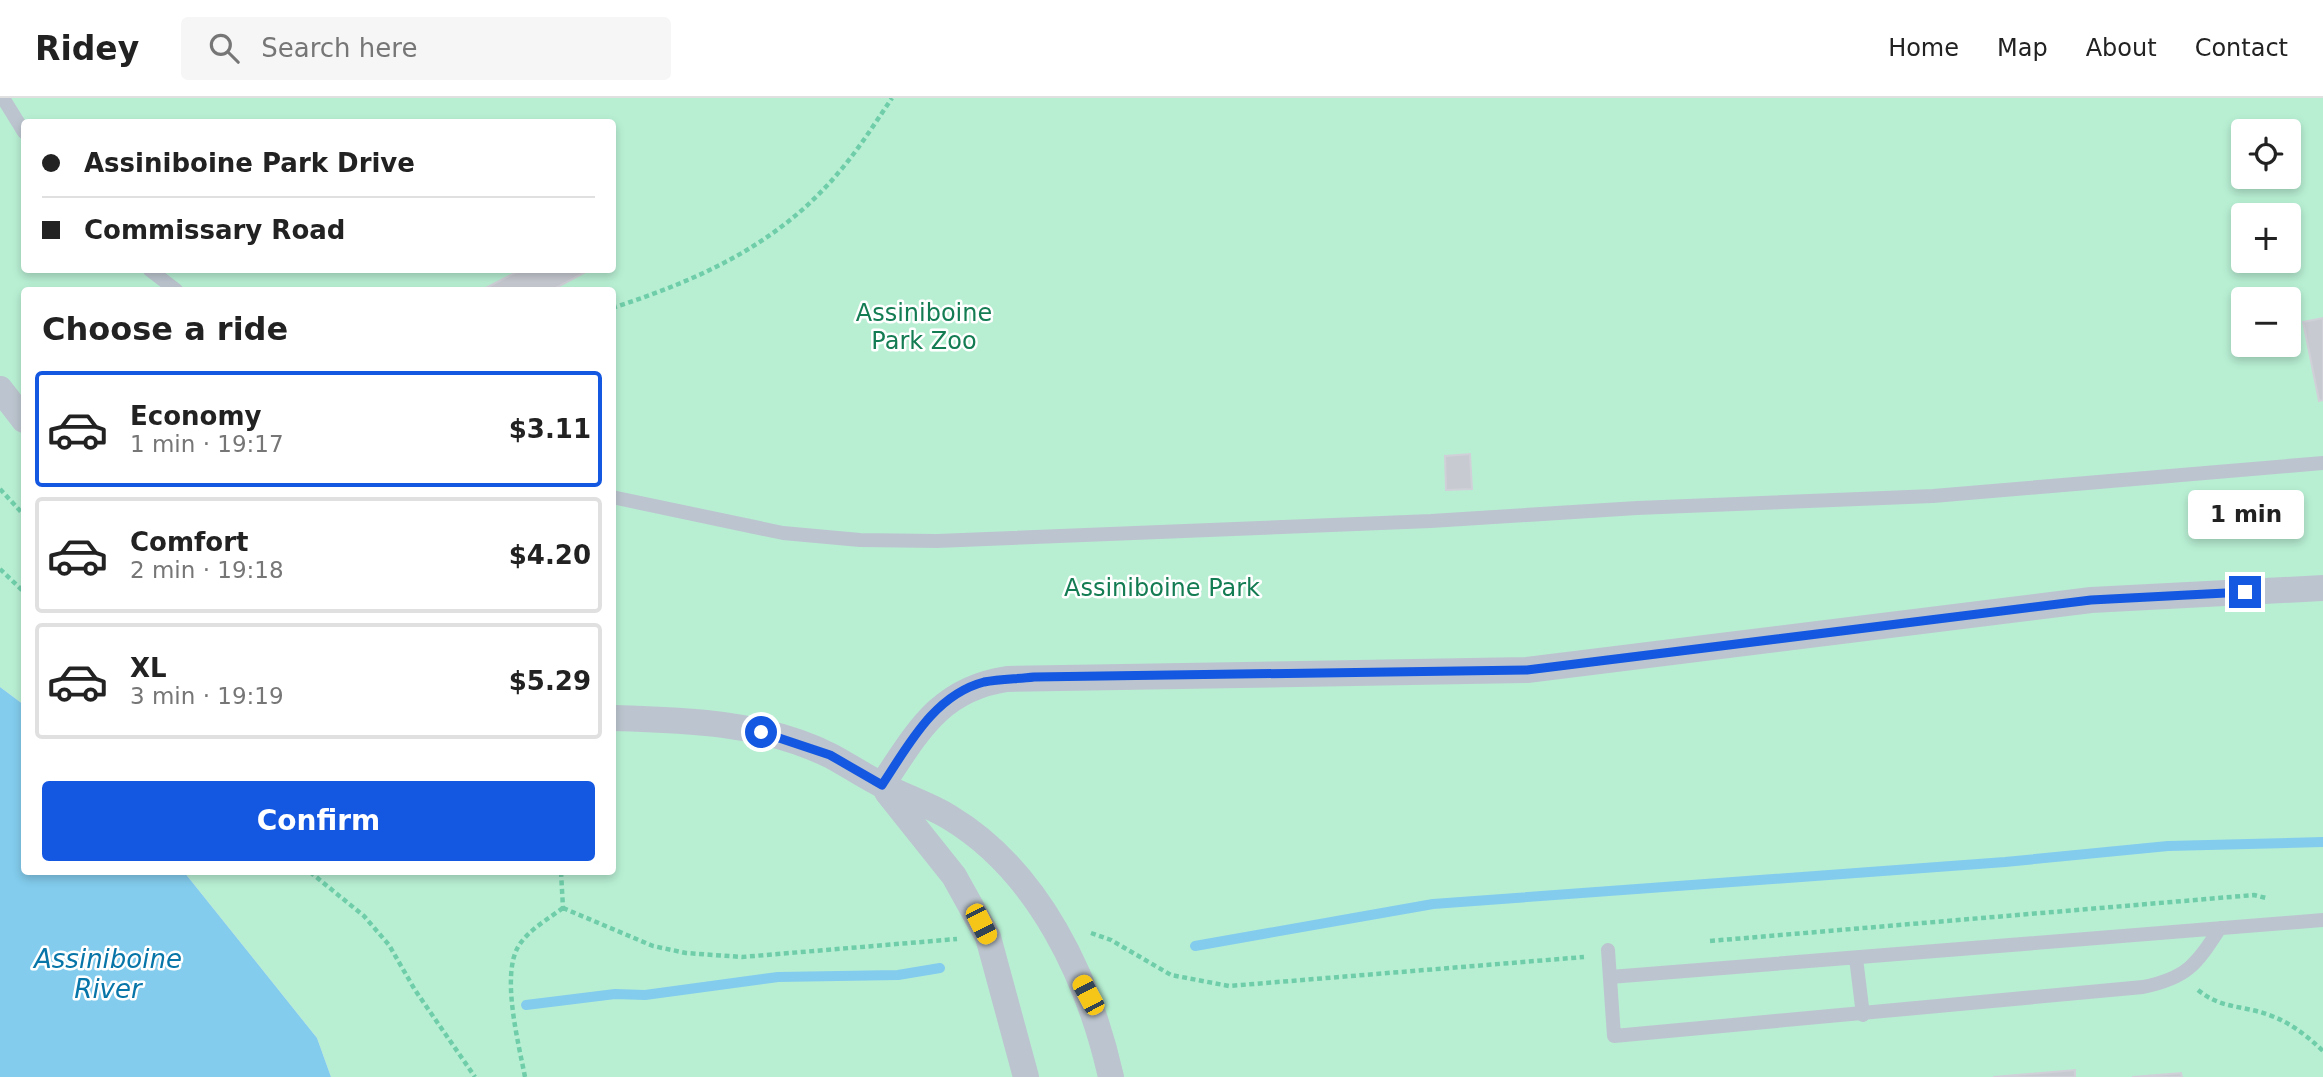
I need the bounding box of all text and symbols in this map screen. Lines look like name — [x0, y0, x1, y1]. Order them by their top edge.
search box — [181, 17, 671, 80]
text: Ridey — [35, 29, 139, 68]
icon: search — [205, 29, 243, 67]
text: Search here — [261, 33, 417, 63]
text: Home — [1888, 34, 1959, 62]
text: Map — [1997, 34, 2048, 62]
text: About — [2086, 34, 2157, 62]
text: Contact — [2195, 34, 2288, 62]
map controls — [2231, 119, 2301, 357]
button: locate — [2231, 119, 2301, 189]
text: Assiniboine Park Drive — [84, 148, 415, 178]
button: + — [2231, 203, 2301, 273]
text: Commissary Road — [84, 215, 345, 245]
button: − — [2231, 287, 2301, 357]
park label: Assiniboine Park Zoo — [856, 299, 992, 355]
text: Choose a ride — [42, 310, 288, 348]
icon: car — [46, 398, 109, 461]
text: Economy — [130, 401, 261, 431]
text: $3.11 — [509, 414, 591, 444]
text: 1 min · 19:17 — [130, 431, 284, 457]
callout: 1 min — [2187, 490, 2303, 540]
text: 1 min — [2210, 501, 2282, 527]
icon: car — [46, 524, 109, 587]
text: Comfort — [130, 527, 248, 557]
text: $4.20 — [509, 540, 591, 570]
text: 2 min · 19:18 — [130, 557, 284, 583]
park label: Assiniboine Park — [1064, 574, 1260, 602]
route end — [2229, 576, 2261, 608]
icon: car — [46, 650, 109, 713]
text: XL — [130, 653, 167, 683]
text: $5.29 — [509, 666, 591, 696]
text: 3 min · 19:19 — [130, 683, 284, 709]
route start — [745, 716, 777, 748]
button: Confirm — [42, 781, 595, 861]
car — [963, 901, 1000, 947]
water label: Assiniboine River — [32, 944, 182, 1004]
car — [1069, 972, 1108, 1018]

